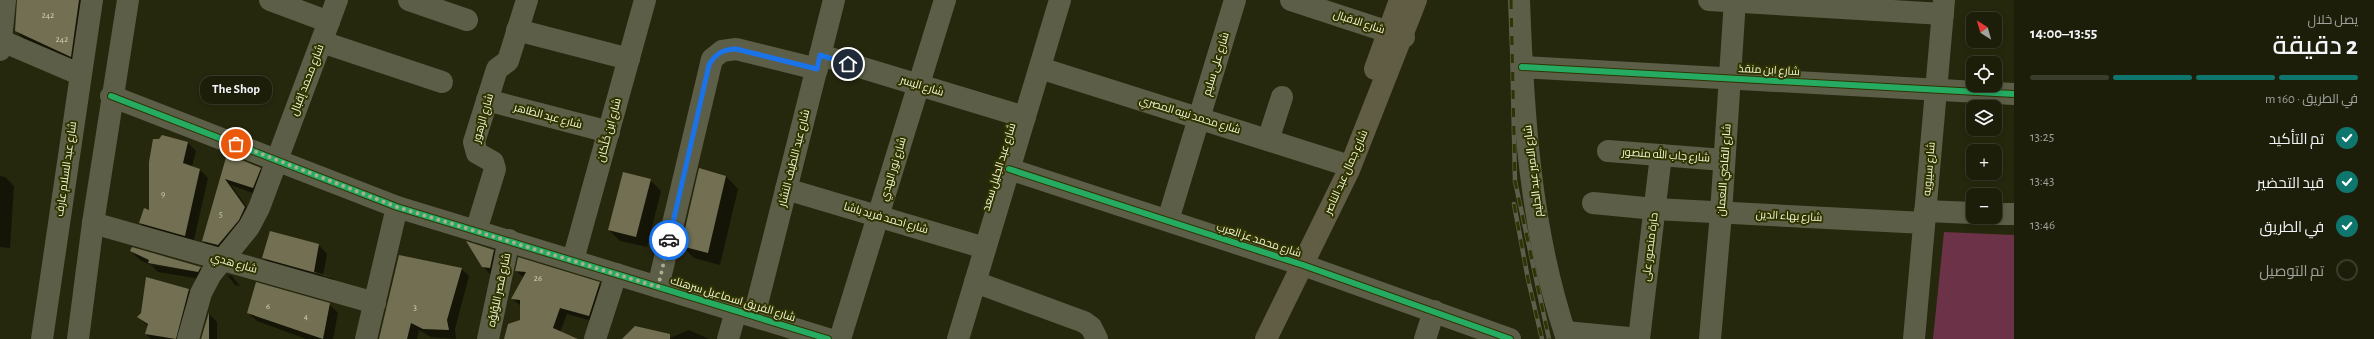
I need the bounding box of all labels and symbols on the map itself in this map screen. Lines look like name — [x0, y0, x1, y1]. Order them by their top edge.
street label: شارع الاقبال — [1331, 8, 1386, 37]
house number: 242 — [42, 11, 54, 20]
north arrow — [1966, 12, 2002, 48]
street label: شارع على سليم — [1201, 31, 1233, 98]
house number: 242 — [56, 35, 68, 44]
street label: شارع محمد إقبال — [288, 43, 328, 118]
pin — [831, 47, 865, 81]
street label: شارع ابن منقذ — [1738, 63, 1800, 79]
street label: شارع اليسر — [897, 74, 945, 100]
callout: The Shop — [200, 76, 272, 104]
street label: شارع الزهور — [470, 92, 497, 145]
street label: شارع محمد نبيه المصري — [1137, 94, 1242, 138]
street label: شارع ابن خَلِّكان — [592, 96, 625, 164]
street label: شارع عبد الظاهر — [511, 101, 583, 132]
street label: شارع عبد اللطيف النشار — [776, 108, 813, 209]
street label: شارع عبد السلام عارف — [54, 121, 80, 218]
street label: شارع عبد الجليل سعد — [980, 122, 1020, 213]
street label: شارع القاضي النعمان — [1715, 123, 1735, 217]
street label: شارع الامير عبد الحليم — [1522, 124, 1546, 218]
pin — [219, 127, 253, 161]
street label: شارع جمال عبد الناصر — [1322, 128, 1371, 217]
street label: شارع نور الهدي — [878, 136, 911, 203]
street label: شارع سيبويه — [1921, 141, 1939, 197]
street label: شارع جاب الله منصور — [1620, 143, 1711, 166]
house number: 9 — [161, 190, 165, 199]
street label: شارع احمد فريد باشا — [842, 201, 929, 237]
street label: شارع بهاء الدين — [1755, 209, 1823, 225]
house number: 5 — [219, 210, 223, 219]
street label: حارة منصور على — [1640, 212, 1661, 282]
courier — [649, 220, 689, 260]
street label: شارع محمد عز العرب — [1215, 221, 1303, 261]
street label: شارع هدي — [209, 251, 258, 278]
street label: شارع قصر اللؤلؤه — [486, 252, 514, 328]
house number: 26 — [534, 274, 542, 283]
street label: شارع الفريق اسماعيل سرهنك — [669, 275, 797, 325]
house number: 6 — [266, 302, 270, 311]
house number: 3 — [413, 303, 417, 312]
house number: 4 — [304, 312, 309, 321]

